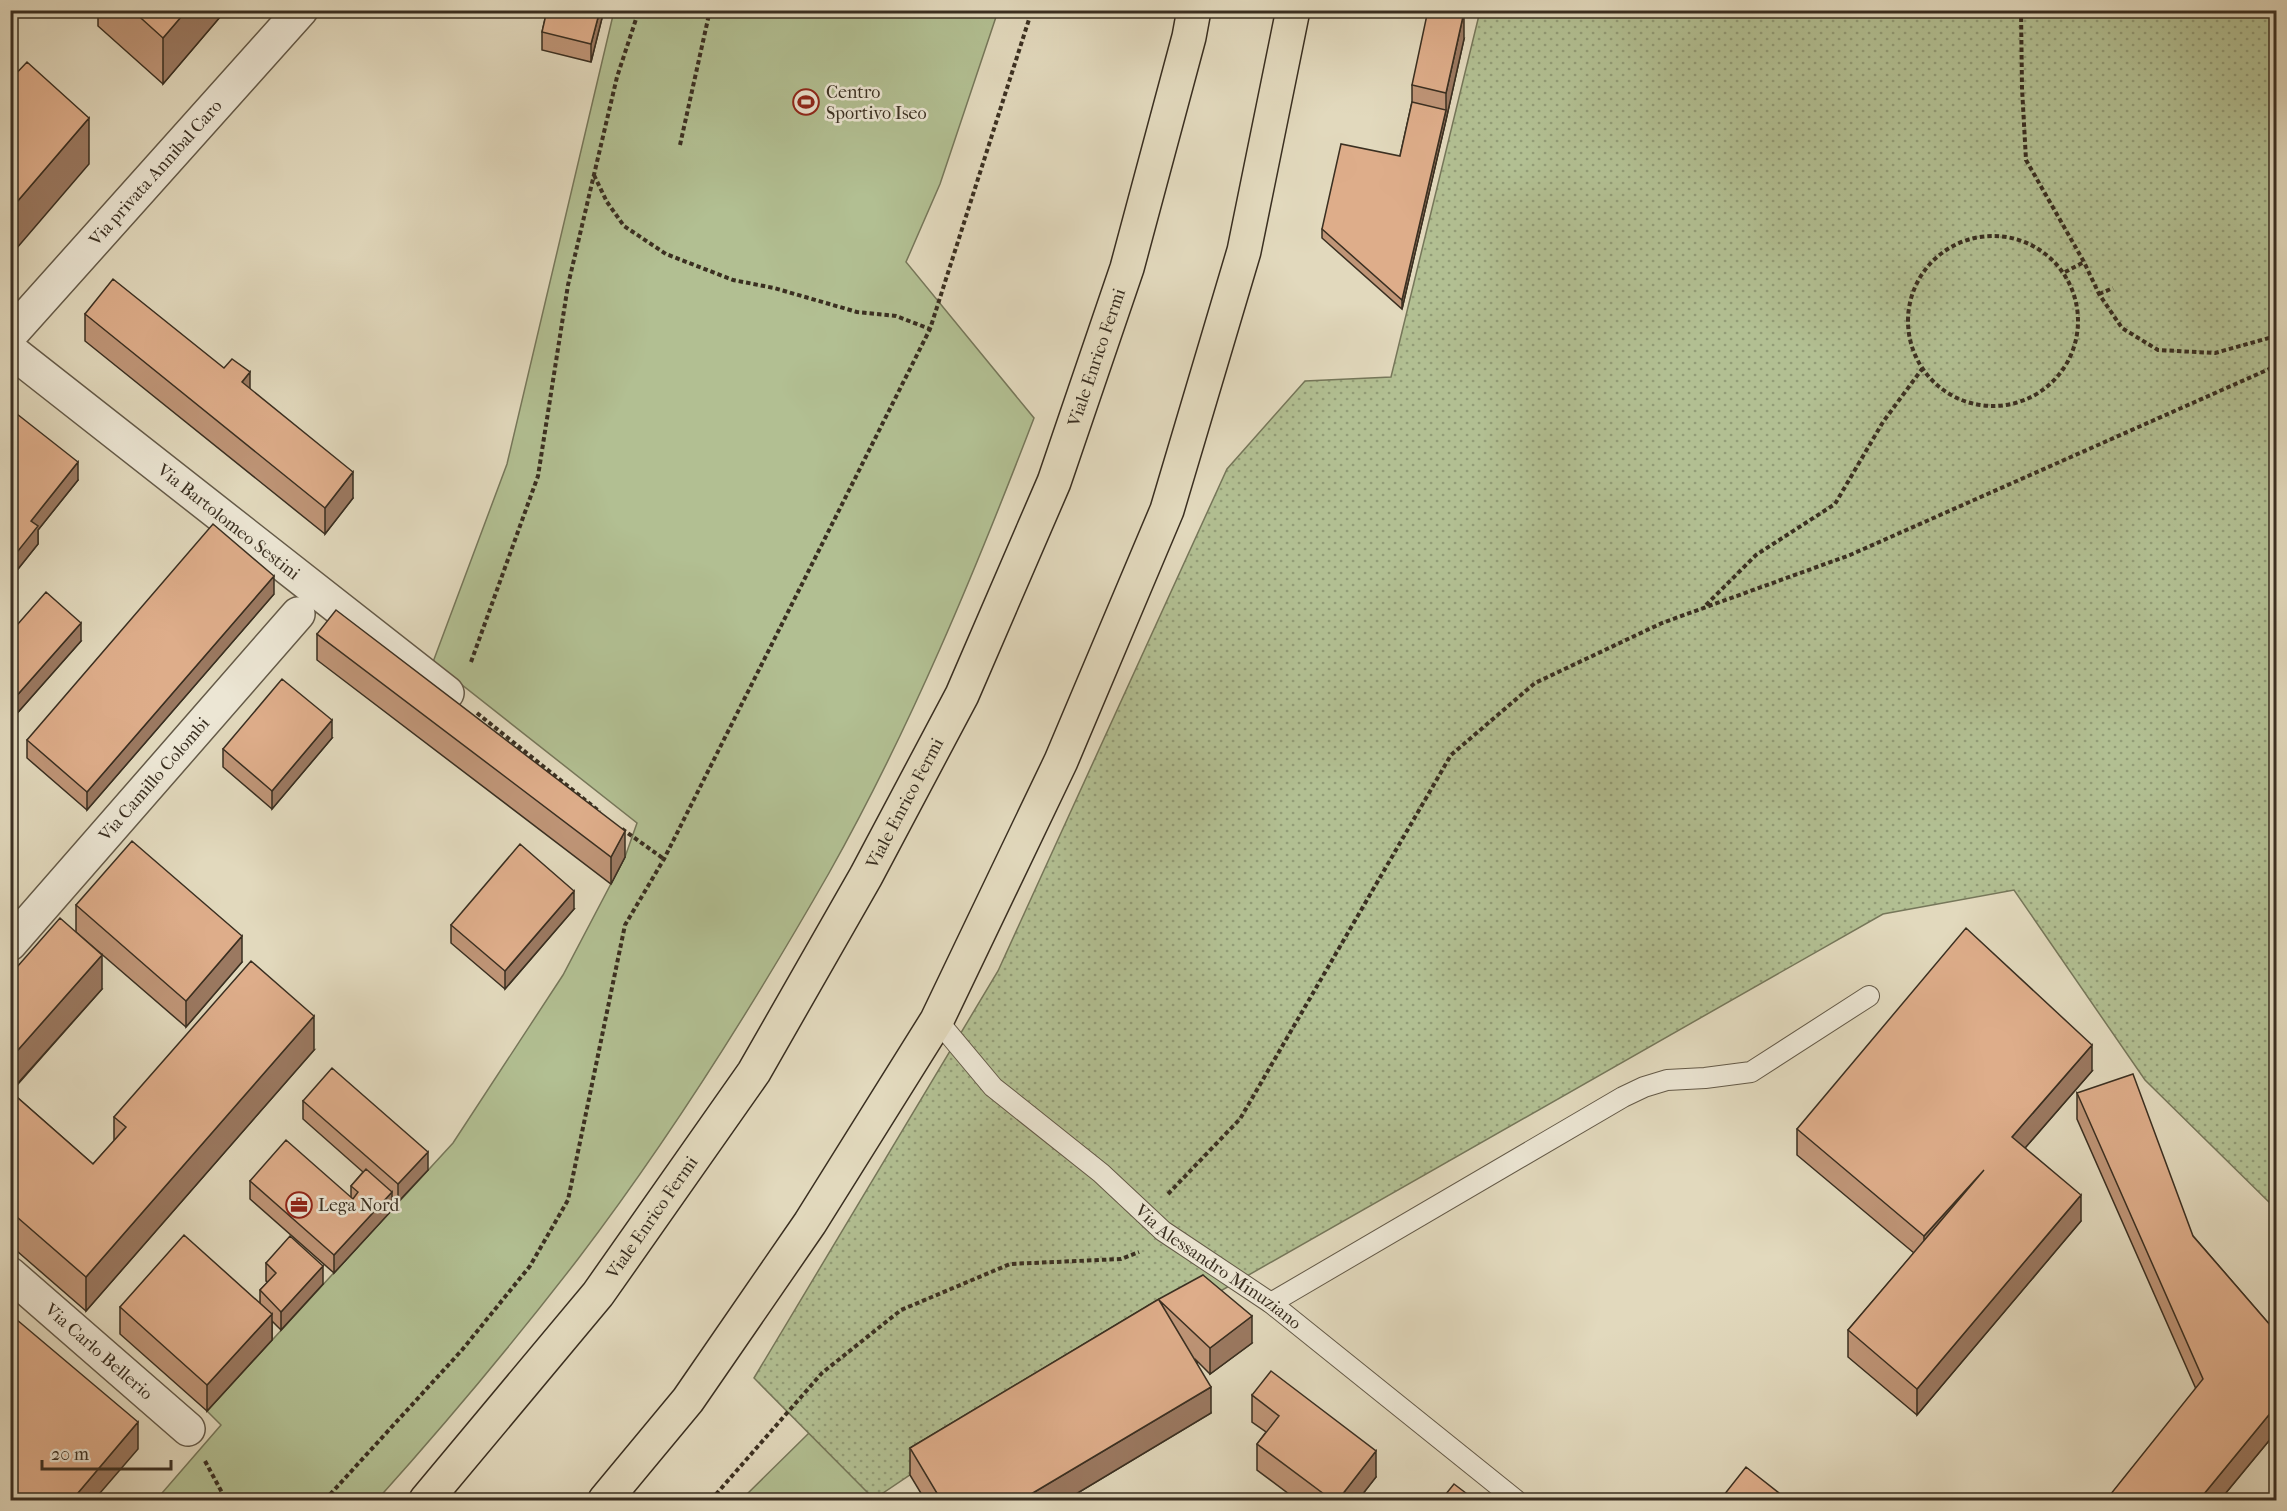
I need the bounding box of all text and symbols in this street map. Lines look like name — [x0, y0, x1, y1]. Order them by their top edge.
place label: Centro Sportivo Iseo — [826, 82, 927, 124]
sports icon: Centro Sportivo Iseo — [791, 87, 821, 117]
street label: Via privata Annibal Caro — [84, 95, 226, 251]
street label: Viale Enrico Fermi — [1063, 285, 1130, 430]
street label: Via Bartolomeo Sestini — [152, 459, 305, 585]
street label: Via Camillo Colombi — [94, 712, 214, 846]
street label: Viale Enrico Fermi — [861, 734, 948, 873]
street label: Viale Enrico Fermi — [601, 1152, 702, 1283]
office icon: Lega Nord — [284, 1190, 314, 1220]
place label: Lega Nord — [318, 1195, 399, 1216]
street label: Via Alessandro Minuziano — [1130, 1199, 1306, 1334]
street label: Via Carlo Bellerio — [40, 1298, 157, 1404]
scale bar — [42, 1433, 171, 1471]
text: 20 m — [51, 1444, 89, 1465]

